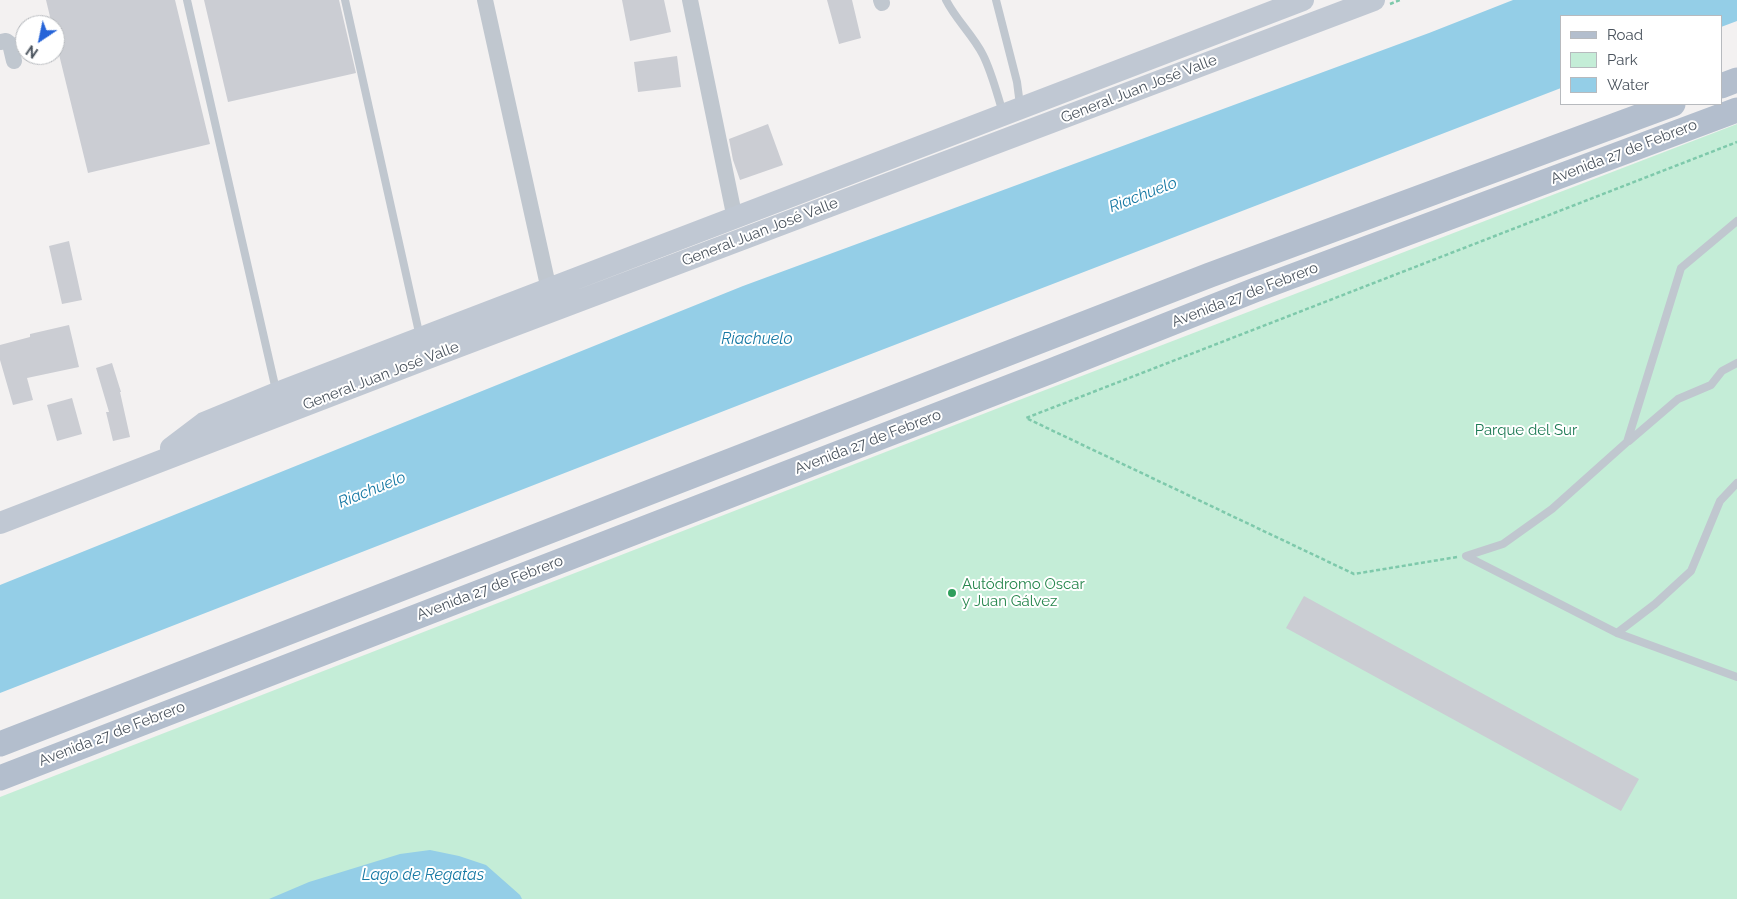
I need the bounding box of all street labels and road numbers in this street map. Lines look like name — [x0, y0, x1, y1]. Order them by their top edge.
street label: General Juan José Valle — [1058, 51, 1220, 127]
street label: Avenida 27 de Febrero — [1548, 116, 1700, 188]
street label: General Juan José Valle — [679, 194, 841, 270]
street label: Avenida 27 de Febrero — [1169, 259, 1321, 331]
street label: General Juan José Valle — [300, 338, 462, 414]
street label: Avenida 27 de Febrero — [792, 406, 944, 478]
street label: Avenida 27 de Febrero — [414, 552, 566, 624]
street label: Avenida 27 de Febrero — [36, 698, 188, 770]

